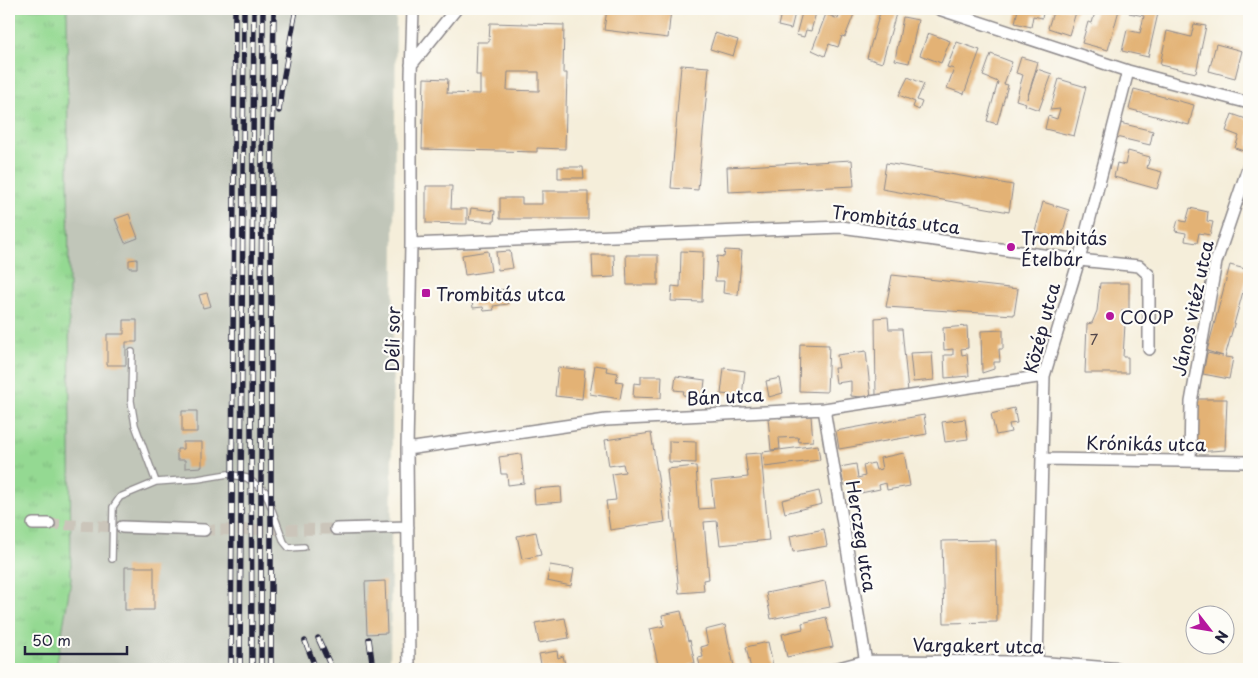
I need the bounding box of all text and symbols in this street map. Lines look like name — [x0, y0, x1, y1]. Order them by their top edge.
street label: Trombitás utca — [830, 198, 963, 240]
place label: Trombitás Ételbár — [1021, 224, 1107, 272]
street label: János vitéz utca — [1164, 237, 1220, 378]
marker: Trombitás Ételbár — [1005, 241, 1017, 253]
street label: Közép utca — [1016, 279, 1066, 376]
place label: Trombitás utca — [436, 280, 566, 307]
marker: Trombitás utca — [420, 287, 432, 299]
place label: COOP — [1120, 303, 1174, 330]
street label: Déli sor — [378, 305, 406, 372]
marker: COOP — [1104, 310, 1116, 322]
house number: 7 — [1090, 327, 1099, 350]
street label: Bán utca — [686, 380, 765, 411]
street label: Krónikás utca — [1086, 428, 1207, 458]
street label: Herczeg utca — [840, 478, 884, 595]
north arrow — [1186, 606, 1236, 656]
scale bar — [25, 623, 128, 655]
text: N — [1210, 627, 1233, 647]
text: 50 m — [32, 628, 71, 651]
street label: Vargakert utca — [912, 630, 1044, 660]

